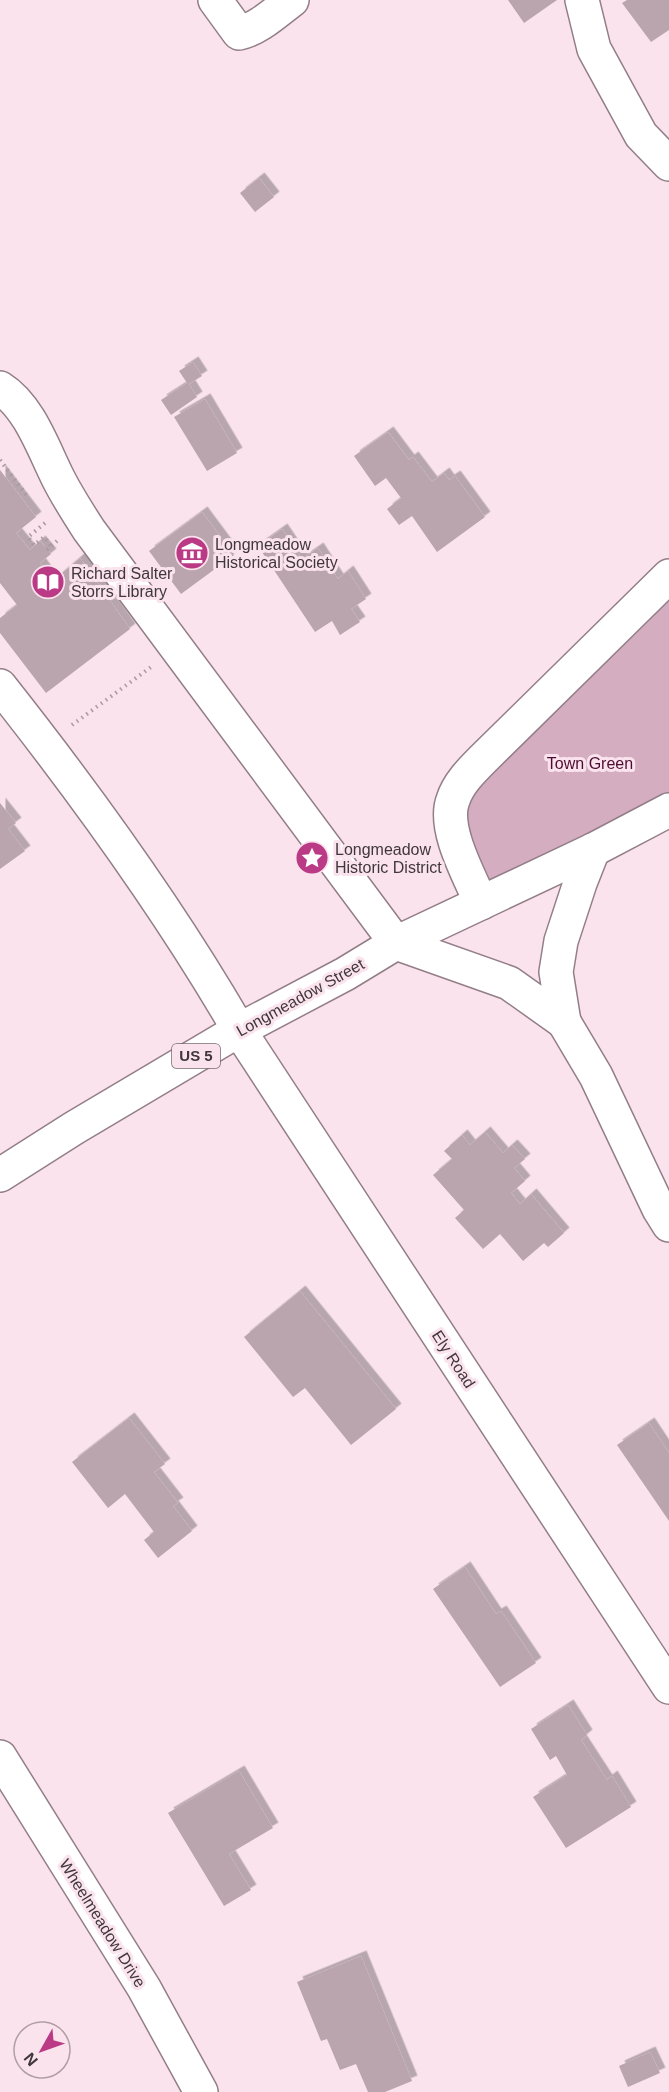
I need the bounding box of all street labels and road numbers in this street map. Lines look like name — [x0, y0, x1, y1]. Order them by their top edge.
street label: Longmeadow Street — [233, 955, 367, 1040]
road number: US 5 — [172, 1044, 220, 1068]
street label: Ely Road — [429, 1327, 478, 1391]
street label: Wheelmeadow Drive — [56, 1856, 149, 1990]

